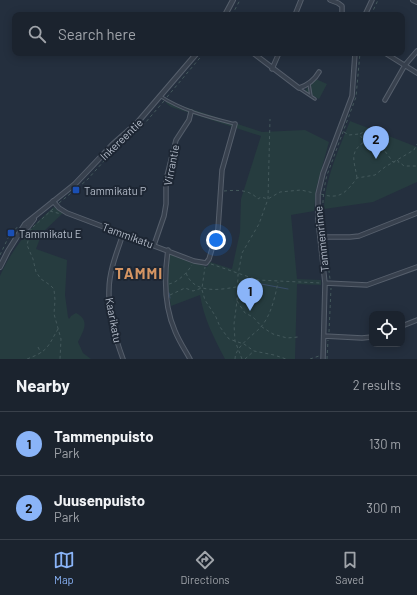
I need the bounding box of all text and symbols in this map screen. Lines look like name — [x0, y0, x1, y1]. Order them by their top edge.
search box — [12, 12, 405, 56]
icon: search — [26, 23, 48, 45]
text: Search here — [58, 25, 136, 43]
street label: Inkereentie — [97, 115, 145, 163]
pin: 2 — [363, 126, 389, 159]
street label: Virrantie — [161, 143, 181, 187]
place label: Tammikatu P — [84, 184, 147, 197]
marker: Tammikatu P — [71, 185, 81, 195]
street label: Tammenrinne — [311, 205, 331, 273]
street label: Tammikatu — [101, 220, 156, 250]
place label: Tammikatu E — [19, 227, 82, 240]
marker: Tammikatu E — [6, 228, 16, 238]
your location — [206, 230, 226, 250]
district label: TAMMI — [115, 264, 163, 282]
pin: 1 — [237, 278, 263, 311]
street label: Kaarikatu — [103, 296, 125, 344]
map controls — [369, 311, 405, 347]
button: locate — [369, 311, 405, 347]
text: Nearby — [16, 375, 70, 395]
text: 2 results — [353, 377, 401, 393]
text: Tammenpuisto — [54, 427, 154, 445]
text: 1 — [27, 436, 31, 452]
text: 130 m — [369, 436, 401, 452]
text: Park — [54, 445, 80, 461]
text: Juusenpuisto — [54, 491, 145, 509]
text: 2 — [25, 500, 33, 516]
text: 300 m — [366, 500, 401, 516]
text: Park — [54, 509, 80, 525]
tab: Map — [53, 549, 75, 586]
tab: Directions — [180, 549, 230, 586]
tab: Saved — [335, 549, 364, 586]

